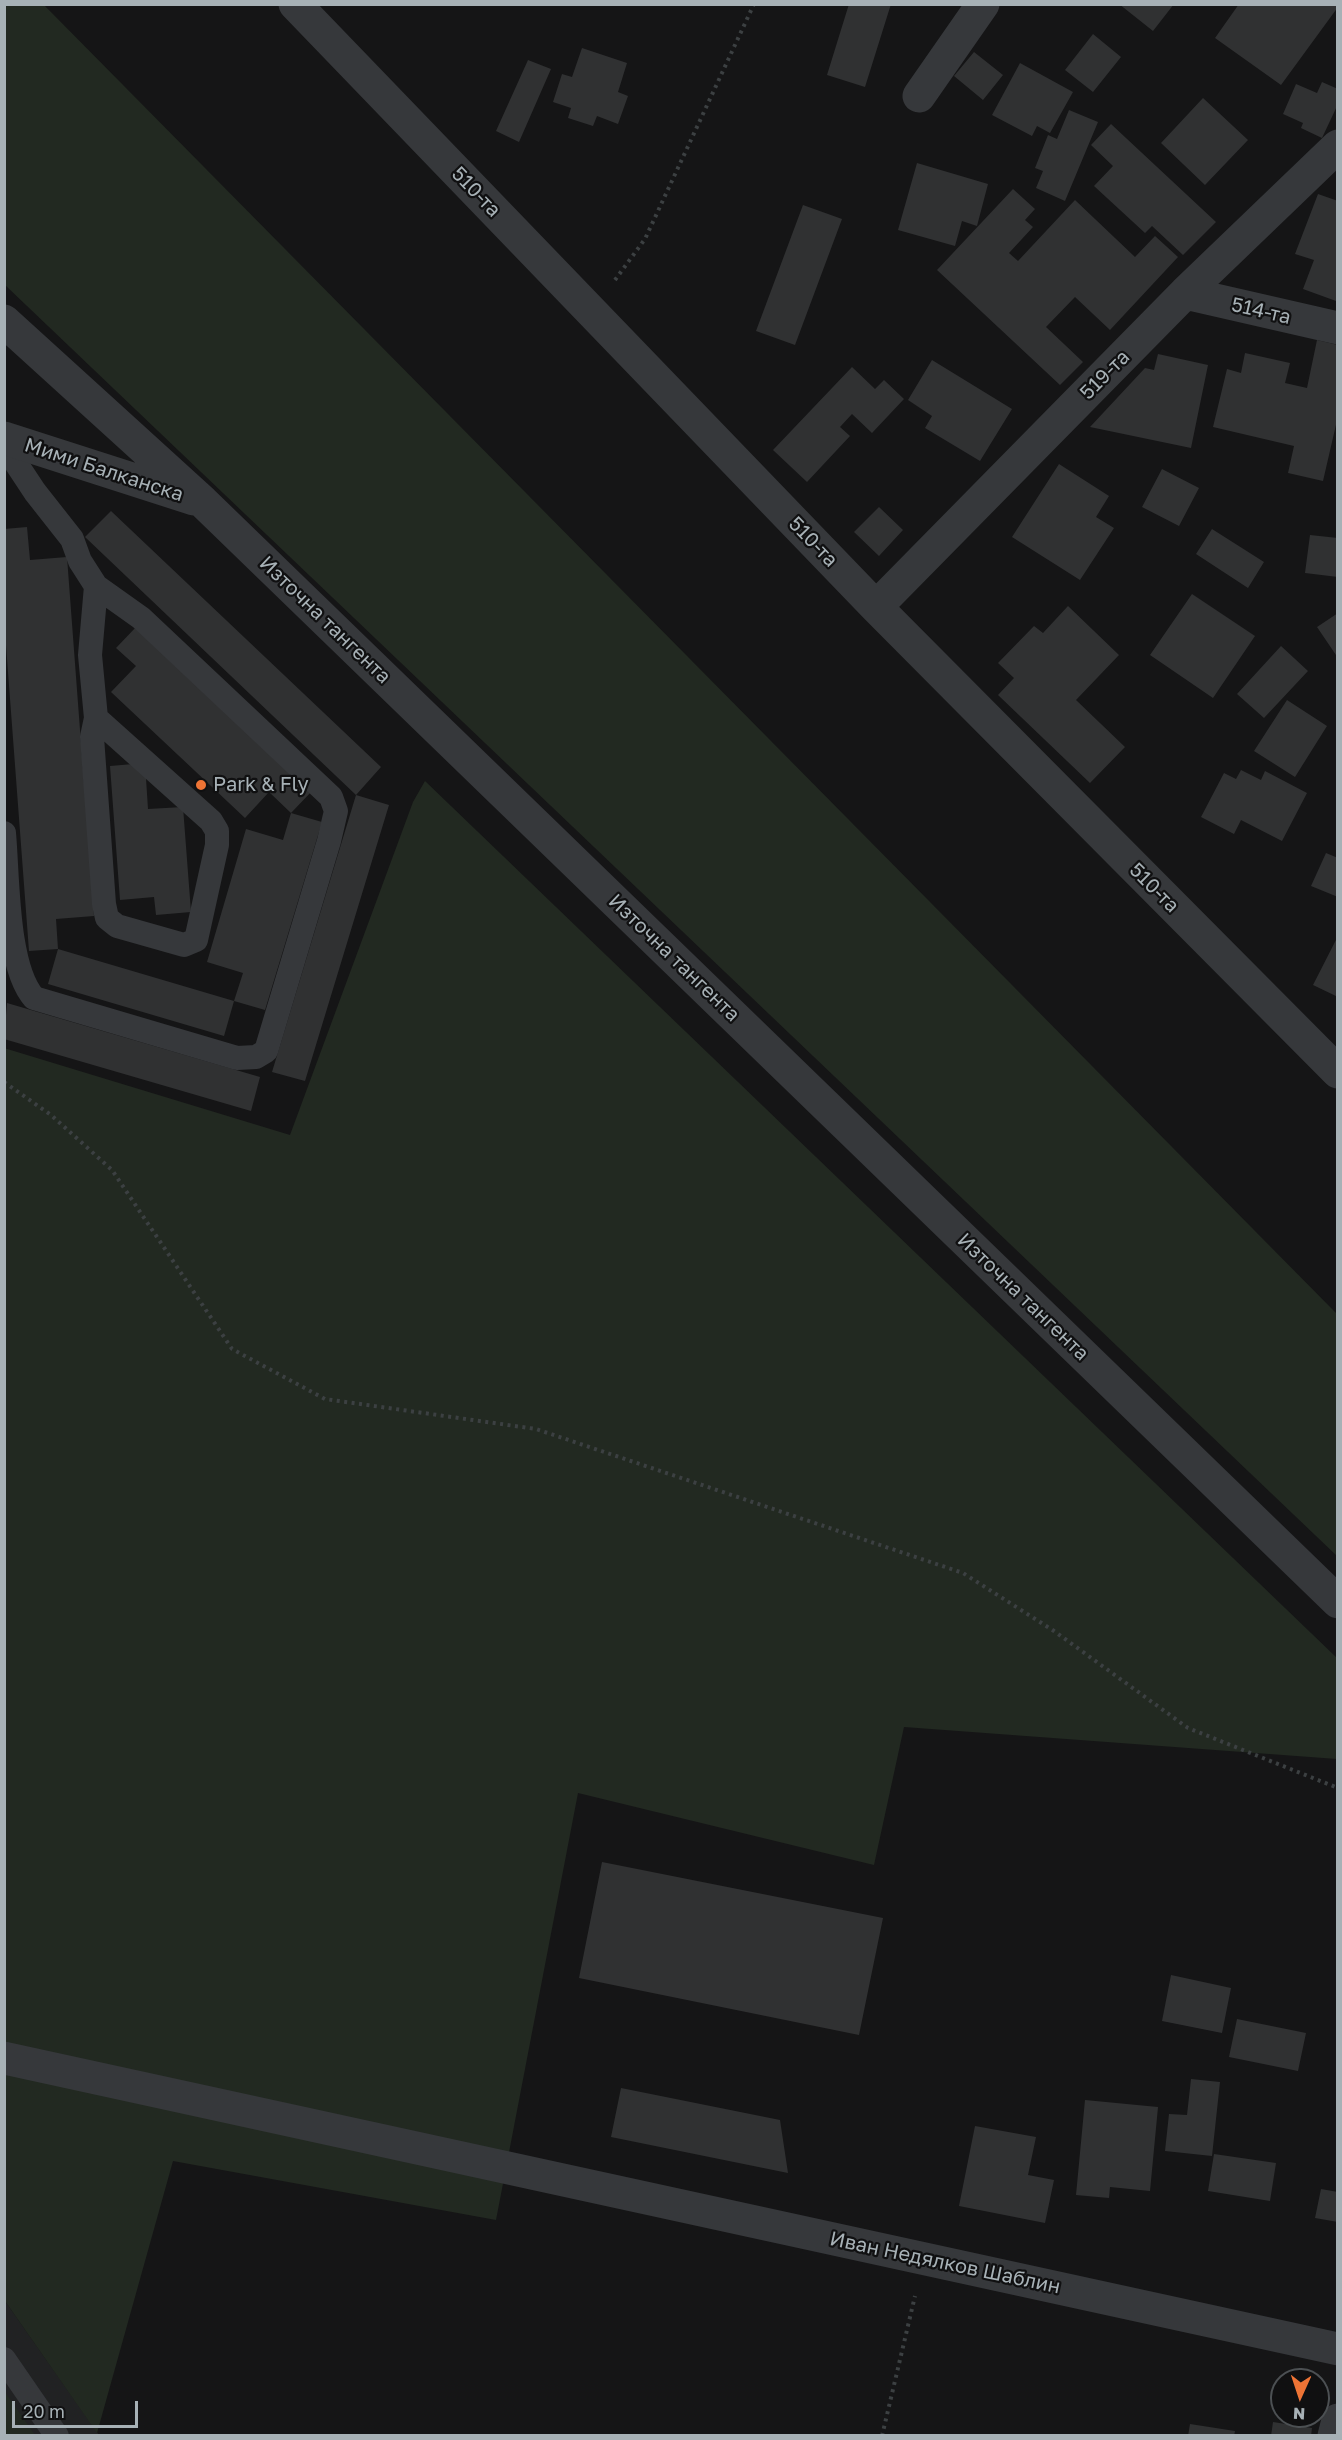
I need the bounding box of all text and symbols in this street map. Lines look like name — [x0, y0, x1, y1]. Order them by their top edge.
street label: 510-та — [446, 162, 506, 222]
street label: 514-та — [1229, 293, 1293, 329]
street label: 519-та — [1075, 345, 1135, 405]
street label: Мими Балканска — [22, 433, 186, 507]
street label: 510-та — [783, 512, 843, 572]
street label: Източна тангента — [254, 551, 396, 689]
place label: Park & Fly — [213, 773, 309, 797]
marker: Park & Fly — [194, 778, 208, 792]
street label: 510-та — [1124, 858, 1184, 918]
street label: Източна тангента — [603, 889, 745, 1027]
street label: Източна тангента — [952, 1228, 1094, 1366]
street label: Иван Недялков Шаблин — [828, 2227, 1062, 2299]
north arrow — [1270, 2368, 1330, 2428]
scale bar — [15, 2389, 141, 2427]
text: 20 m — [23, 2400, 65, 2422]
text: N — [1293, 2404, 1306, 2424]

